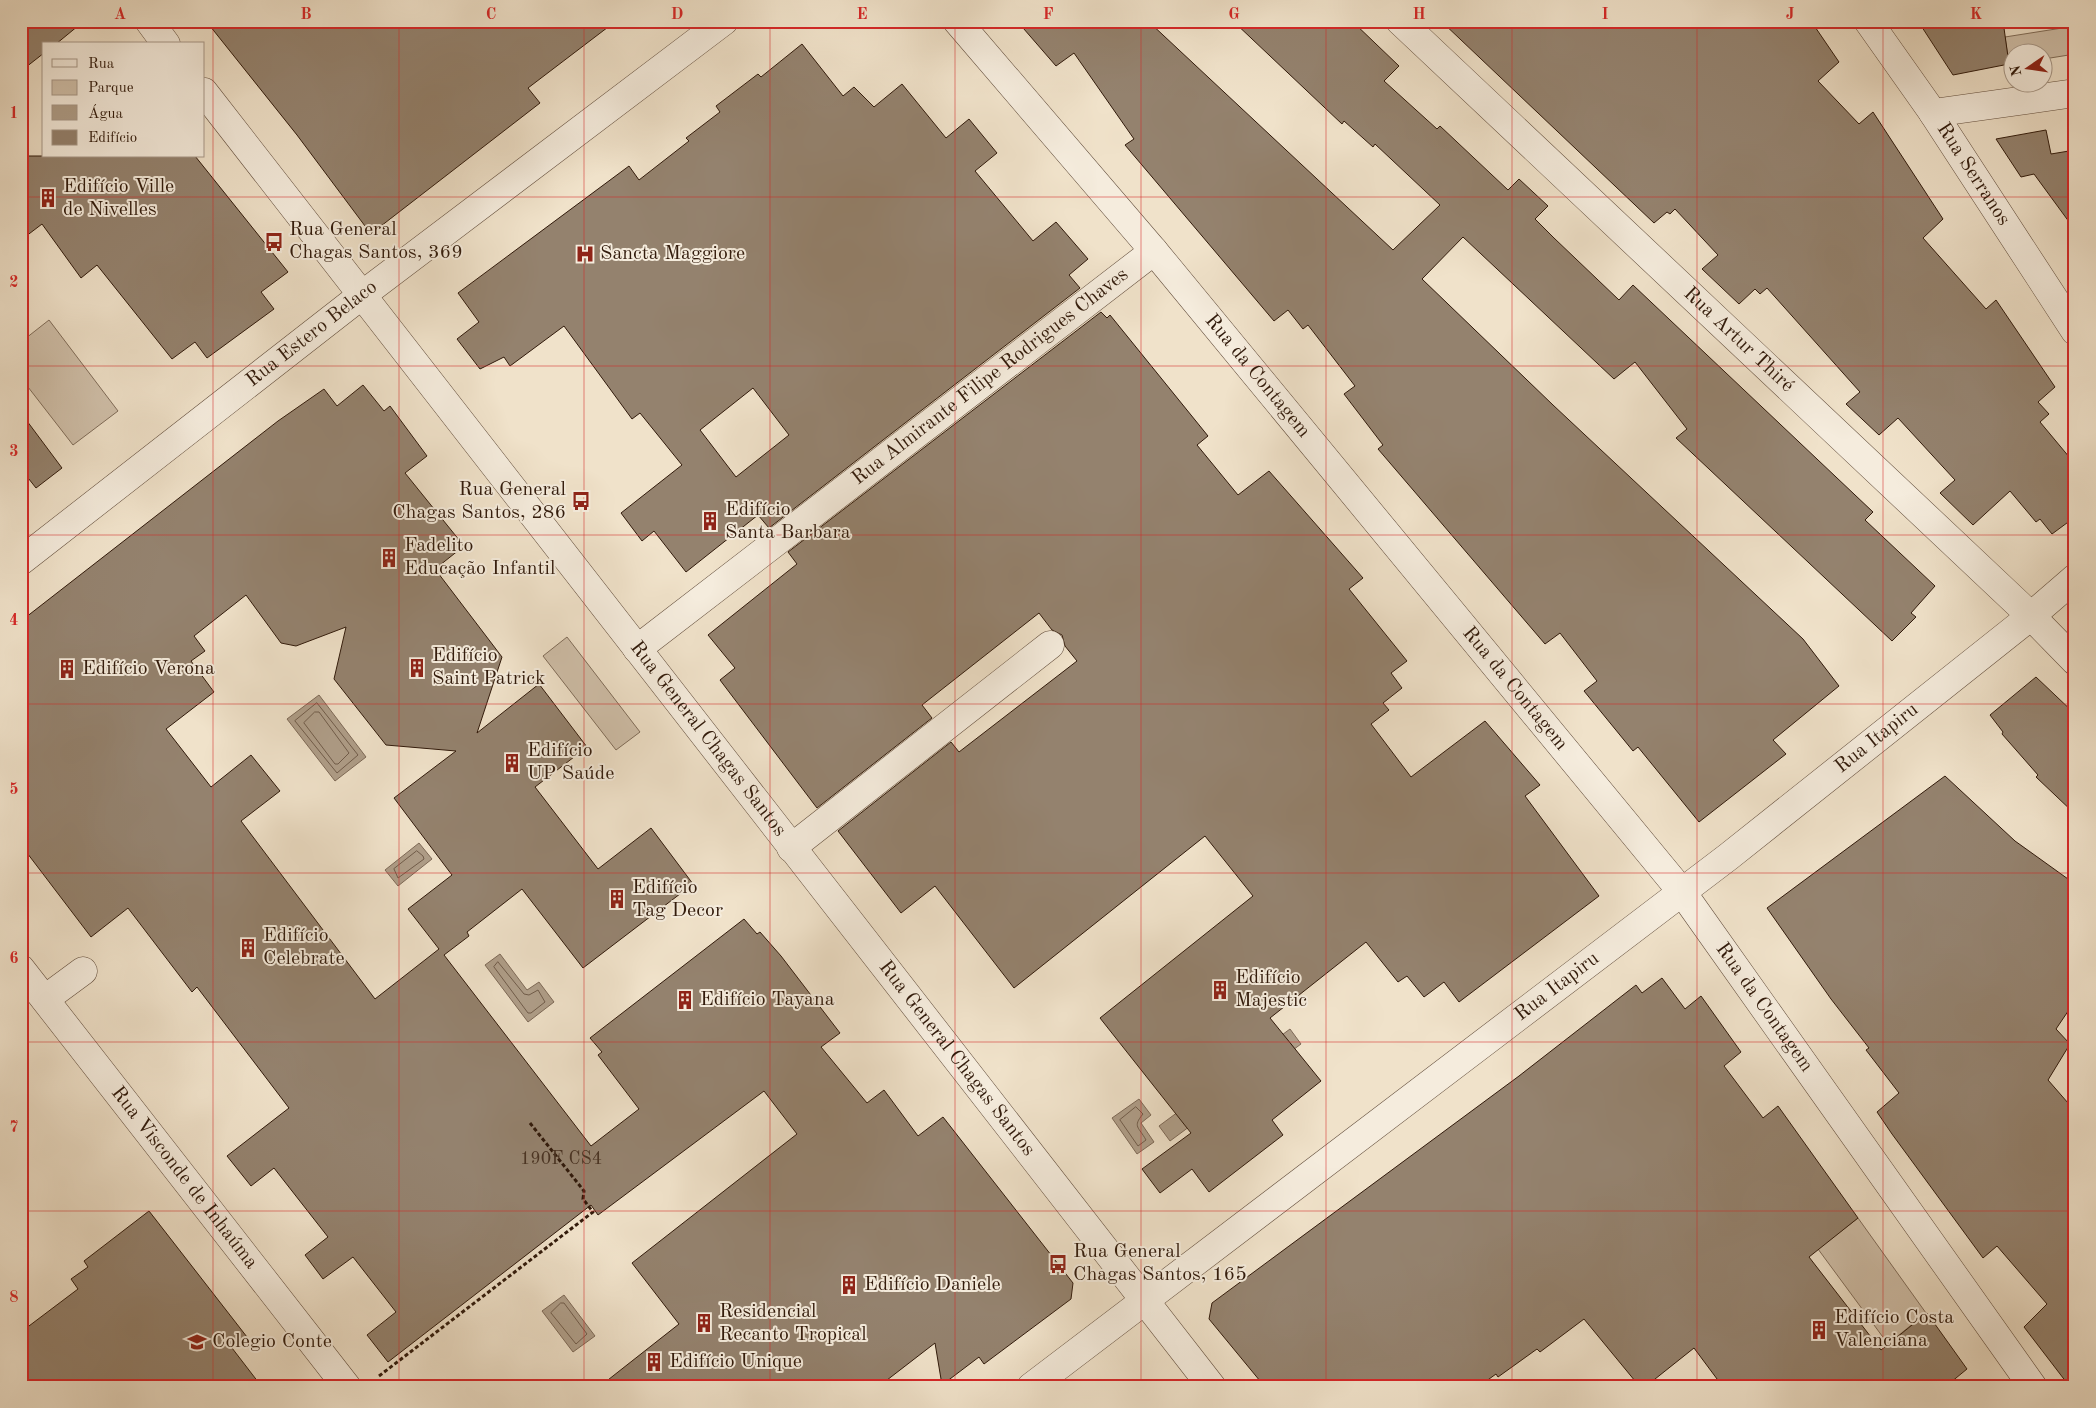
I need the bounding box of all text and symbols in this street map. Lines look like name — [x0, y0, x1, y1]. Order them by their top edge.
text: A — [114, 7, 126, 23]
text: B — [300, 7, 312, 23]
text: C — [486, 7, 496, 23]
text: D — [671, 7, 683, 23]
text: E — [856, 7, 868, 23]
text: F — [1043, 7, 1054, 23]
text: G — [1228, 7, 1240, 23]
text: H — [1412, 7, 1426, 23]
text: I — [1601, 7, 1609, 23]
text: J — [1786, 7, 1795, 23]
text: K — [1970, 7, 1982, 23]
legend — [42, 42, 205, 158]
north arrow — [2004, 42, 2054, 92]
text: Rua — [88, 57, 115, 72]
text: N — [2008, 64, 2024, 77]
text: Parque — [88, 81, 134, 96]
text: Água — [88, 104, 124, 122]
text: 1 — [9, 106, 19, 122]
street label: Rua Serranos — [1932, 120, 2014, 229]
text: Edifício — [88, 131, 137, 146]
place label: Edifício Ville de Nivelles — [63, 177, 174, 220]
building icon: Edifício Ville de Nivelles — [37, 187, 59, 209]
place label: Rua General Chagas Santos, 369 — [289, 220, 463, 263]
bus stop icon: Rua General Chagas Santos, 369 — [263, 231, 285, 253]
hospital icon: Sancta Maggiore — [574, 243, 596, 265]
place label: Sancta Maggiore — [600, 244, 745, 264]
street label: Rua Almirante Filipe Rodrigues Chaves — [849, 265, 1132, 489]
text: 2 — [9, 275, 19, 291]
street label: Rua Estero Belaco — [243, 277, 381, 391]
street label: Rua Artur Thiré — [1679, 284, 1797, 397]
street label: Rua da Contagem — [1201, 311, 1314, 442]
text: 3 — [9, 444, 19, 460]
place label: Rua General Chagas Santos, 286 — [392, 480, 566, 523]
bus stop icon: Rua General Chagas Santos, 286 — [570, 490, 592, 512]
place label: Edifício Santa Barbara — [725, 500, 851, 543]
building icon: Edifício Santa Barbara — [699, 510, 721, 532]
place label: Fadelito Educação Infantil — [404, 536, 555, 579]
building icon: Fadelito Educação Infantil — [378, 547, 400, 569]
text: 4 — [9, 613, 19, 629]
street label: Rua da Contagem — [1458, 623, 1571, 754]
street label: Rua General Chagas Santos — [626, 638, 790, 840]
place label: Edifício Saint Patrick — [432, 646, 545, 689]
building icon: Edifício Saint Patrick — [406, 657, 428, 679]
building icon: Edifício Verona — [56, 658, 78, 680]
place label: Edifício Verona — [82, 659, 215, 679]
street label: Rua Itapiru — [1832, 699, 1923, 777]
place label: Edifício UP Saúde — [527, 741, 614, 784]
building icon: Edifício UP Saúde — [501, 752, 523, 774]
text: 5 — [9, 782, 19, 798]
place label: Edifício Tag Decor — [632, 878, 723, 921]
building icon: Edifício Tag Decor — [606, 888, 628, 910]
place label: Edifício Celebrate — [263, 926, 345, 969]
building icon: Edifício Celebrate — [237, 937, 259, 959]
street label: Rua da Contagem — [1711, 939, 1817, 1076]
street label: Rua Itapiru — [1511, 949, 1603, 1025]
text: 6 — [9, 951, 19, 967]
street label: Rua General Chagas Santos — [874, 957, 1038, 1160]
place label: Edifício Majestic — [1235, 968, 1307, 1011]
building icon: Edifício Majestic — [1209, 979, 1231, 1001]
building icon: Edifício Tayana — [674, 989, 696, 1011]
place label: Edifício Tayana — [700, 990, 835, 1010]
street label: Rua Visconde de Inhaúma — [107, 1083, 261, 1273]
text: 7 — [9, 1120, 19, 1136]
house number: 190F CS4 — [520, 1150, 602, 1168]
place label: Rua General Chagas Santos, 165 — [1073, 1242, 1247, 1285]
bus stop icon: Rua General Chagas Santos, 165 — [1047, 1253, 1069, 1275]
building icon: Edifício Daniele — [838, 1274, 860, 1296]
place label: Edifício Daniele — [864, 1275, 1001, 1295]
text: 8 — [9, 1290, 19, 1306]
place label: Residencial Recanto Tropical — [719, 1302, 867, 1345]
place label: Edifício Costa Valenciana — [1834, 1308, 1954, 1351]
building icon: Residencial Recanto Tropical — [693, 1312, 715, 1334]
building icon: Edifício Costa Valenciana — [1808, 1319, 1830, 1341]
school or university icon: Colegio Conte — [186, 1331, 208, 1353]
place label: Colegio Conte — [212, 1332, 332, 1352]
building icon: Edifício Unique — [643, 1351, 665, 1373]
place label: Edifício Unique — [669, 1352, 802, 1372]

